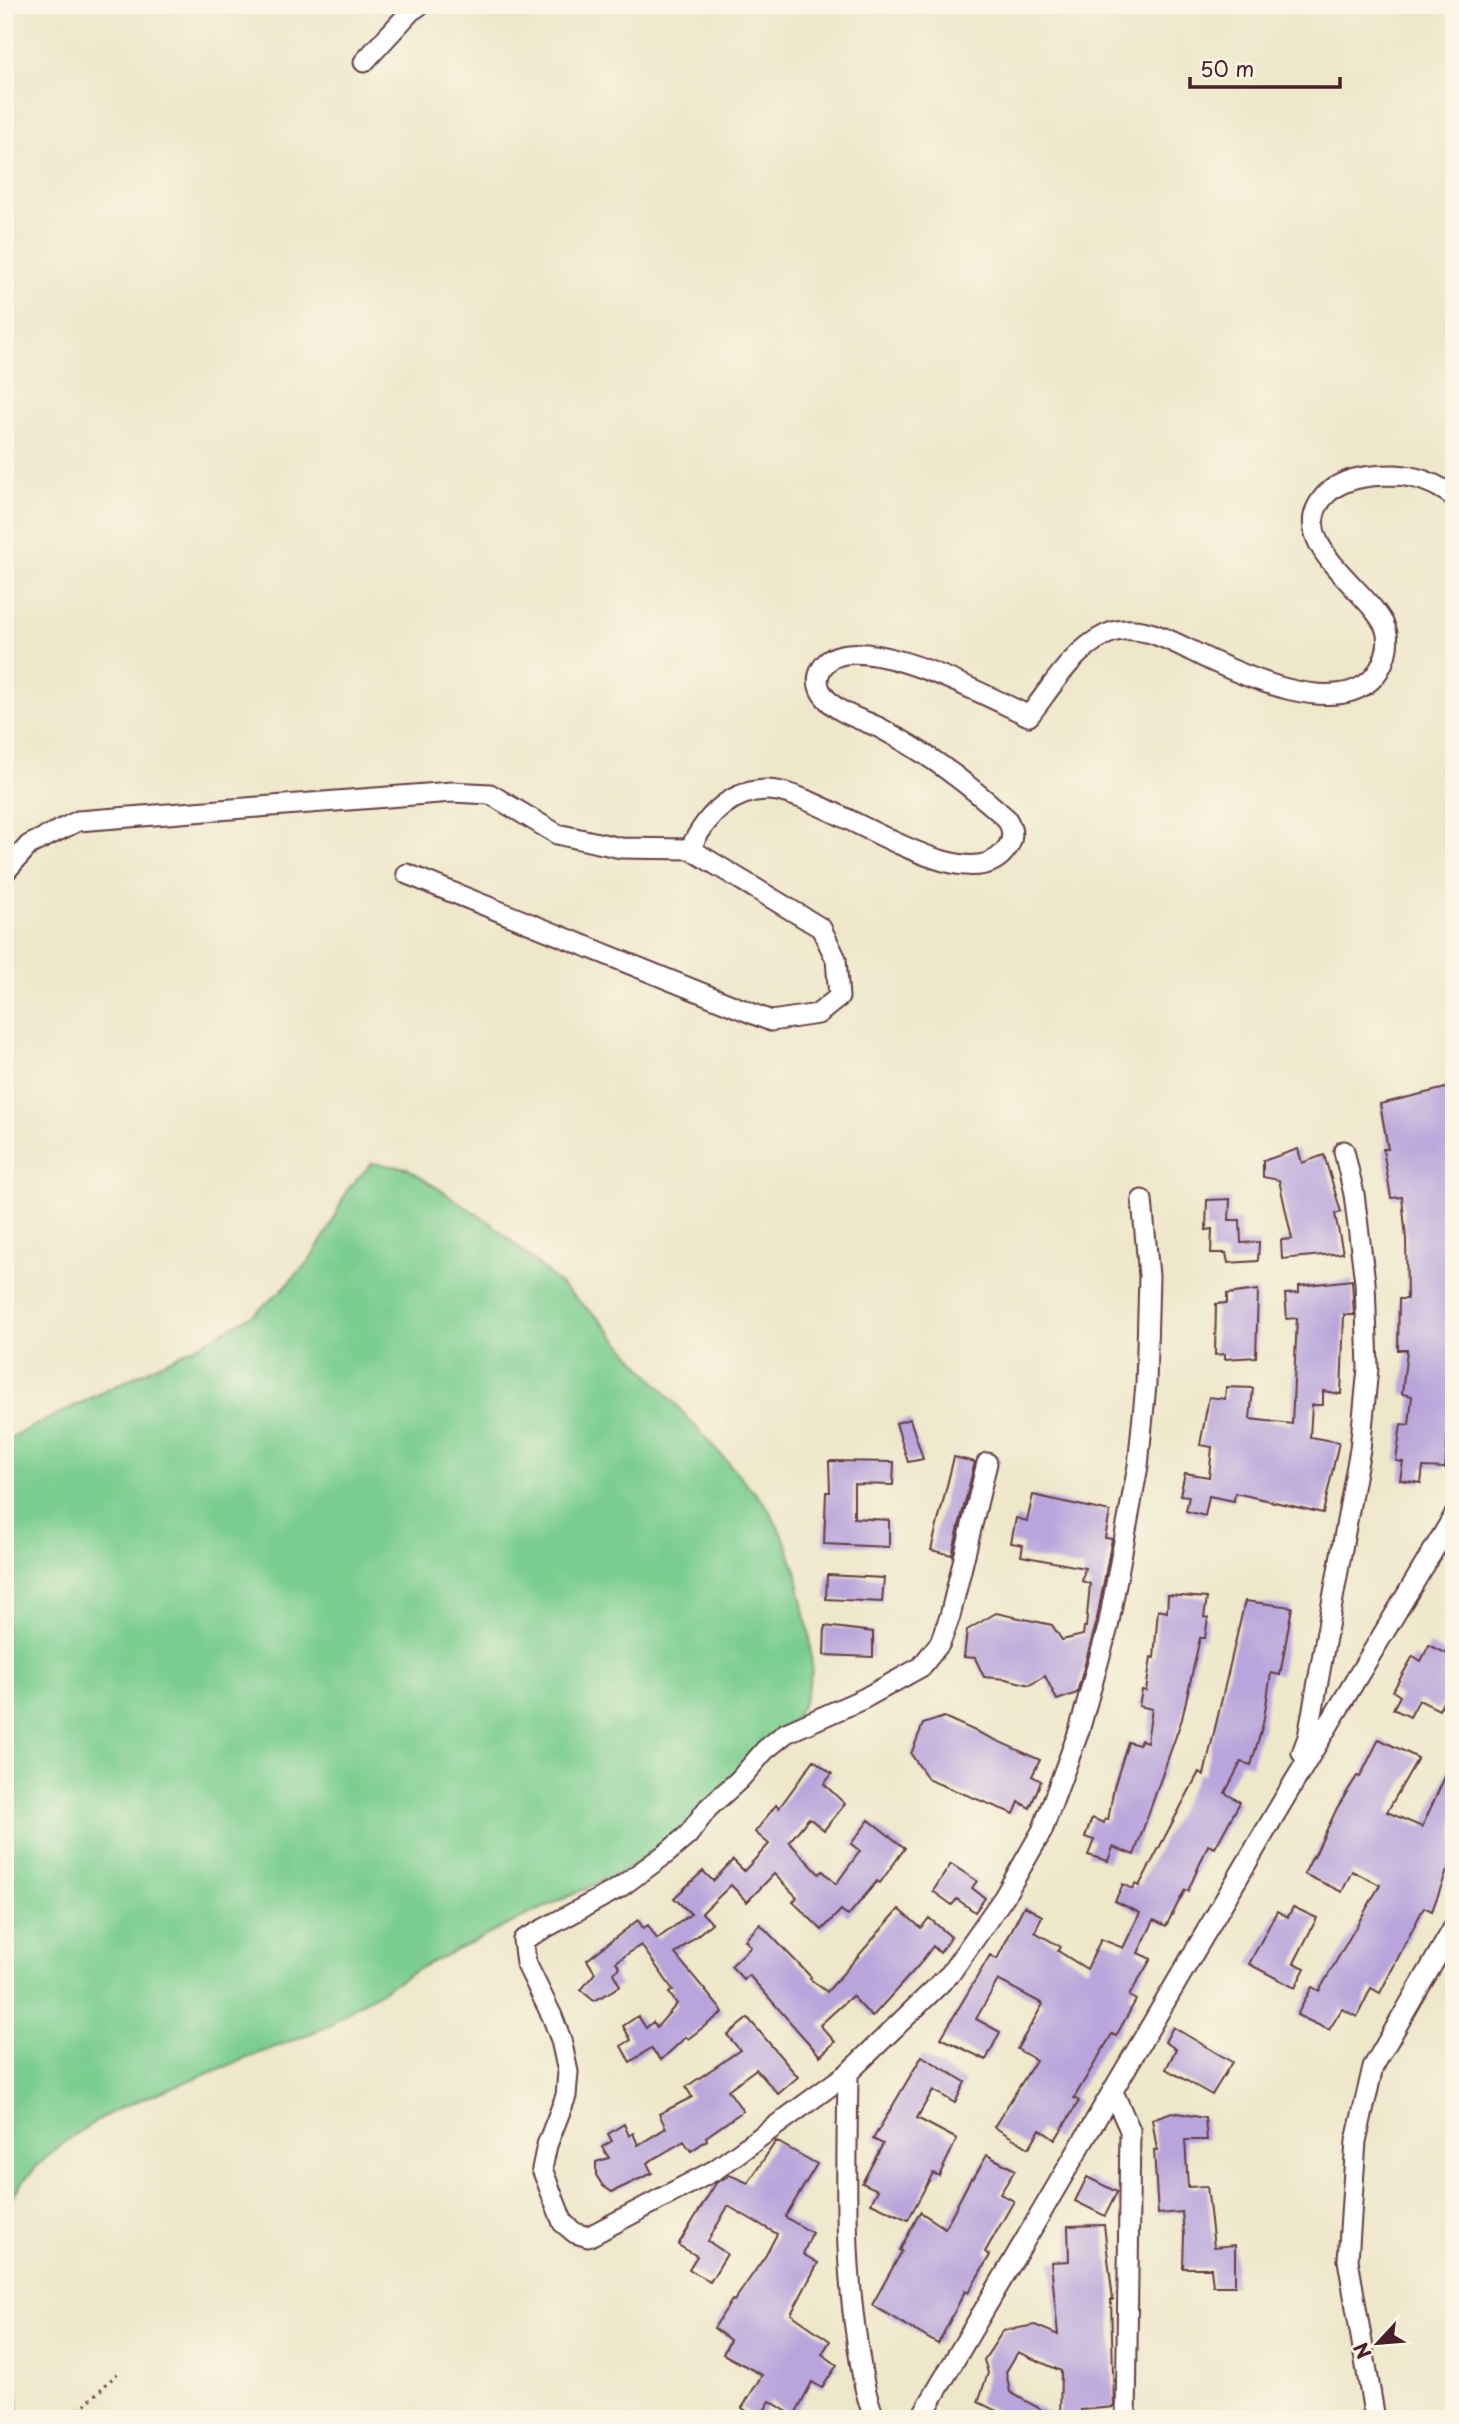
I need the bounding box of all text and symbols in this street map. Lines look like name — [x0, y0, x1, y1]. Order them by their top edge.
scale bar — [1190, 46, 1340, 90]
text: 50 m — [1200, 52, 1254, 84]
north arrow — [1344, 2308, 1414, 2378]
text: N — [1346, 2338, 1378, 2364]

